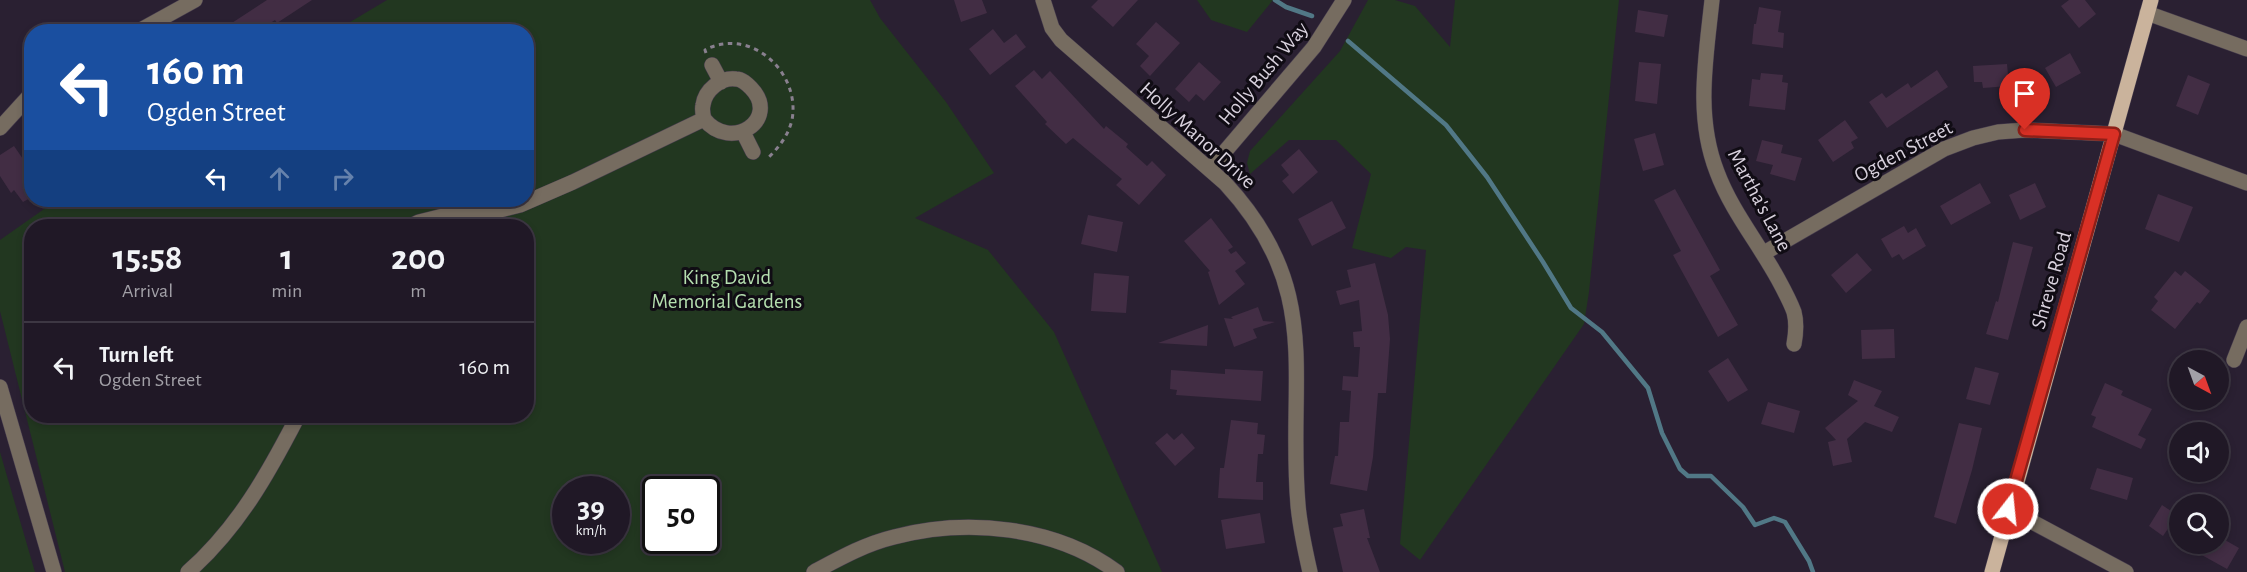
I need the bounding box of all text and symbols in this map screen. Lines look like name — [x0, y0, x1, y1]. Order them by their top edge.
street label: Holly Bush Way — [1214, 18, 1312, 129]
icon: left — [48, 48, 126, 126]
text: 160 m — [147, 50, 245, 92]
pin — [1999, 68, 2050, 130]
icon: arrive — [2008, 77, 2041, 110]
street label: Holly Manor Drive — [1136, 78, 1260, 193]
text: Ogden Street — [147, 99, 286, 126]
street label: Ogden Street — [1851, 117, 1956, 186]
street label: Martha's Lane — [1724, 145, 1795, 255]
icon: left — [200, 162, 233, 195]
icon: ahead — [263, 162, 296, 195]
icon: right — [326, 162, 359, 195]
street label: Shreve Road — [2028, 229, 2075, 331]
text: 15:58 — [113, 240, 183, 276]
text: 1 — [280, 240, 293, 276]
text: 200 — [391, 240, 445, 276]
park label: King David Memorial Gardens — [652, 267, 802, 312]
text: Arrival — [122, 281, 173, 301]
text: min — [271, 281, 302, 301]
text: m — [410, 281, 426, 301]
text: Turn left — [99, 344, 173, 366]
north arrow — [2169, 350, 2229, 410]
map controls — [2169, 350, 2229, 554]
icon: left — [48, 351, 81, 384]
text: 160 m — [459, 356, 510, 378]
text: Ogden Street — [99, 370, 202, 390]
button: sound — [2169, 422, 2229, 482]
speed limit sign: 50 — [642, 476, 720, 554]
position arrow — [1976, 477, 2040, 541]
text: 39 — [577, 493, 605, 523]
button: search — [2169, 494, 2229, 554]
text: km/h — [576, 523, 606, 538]

